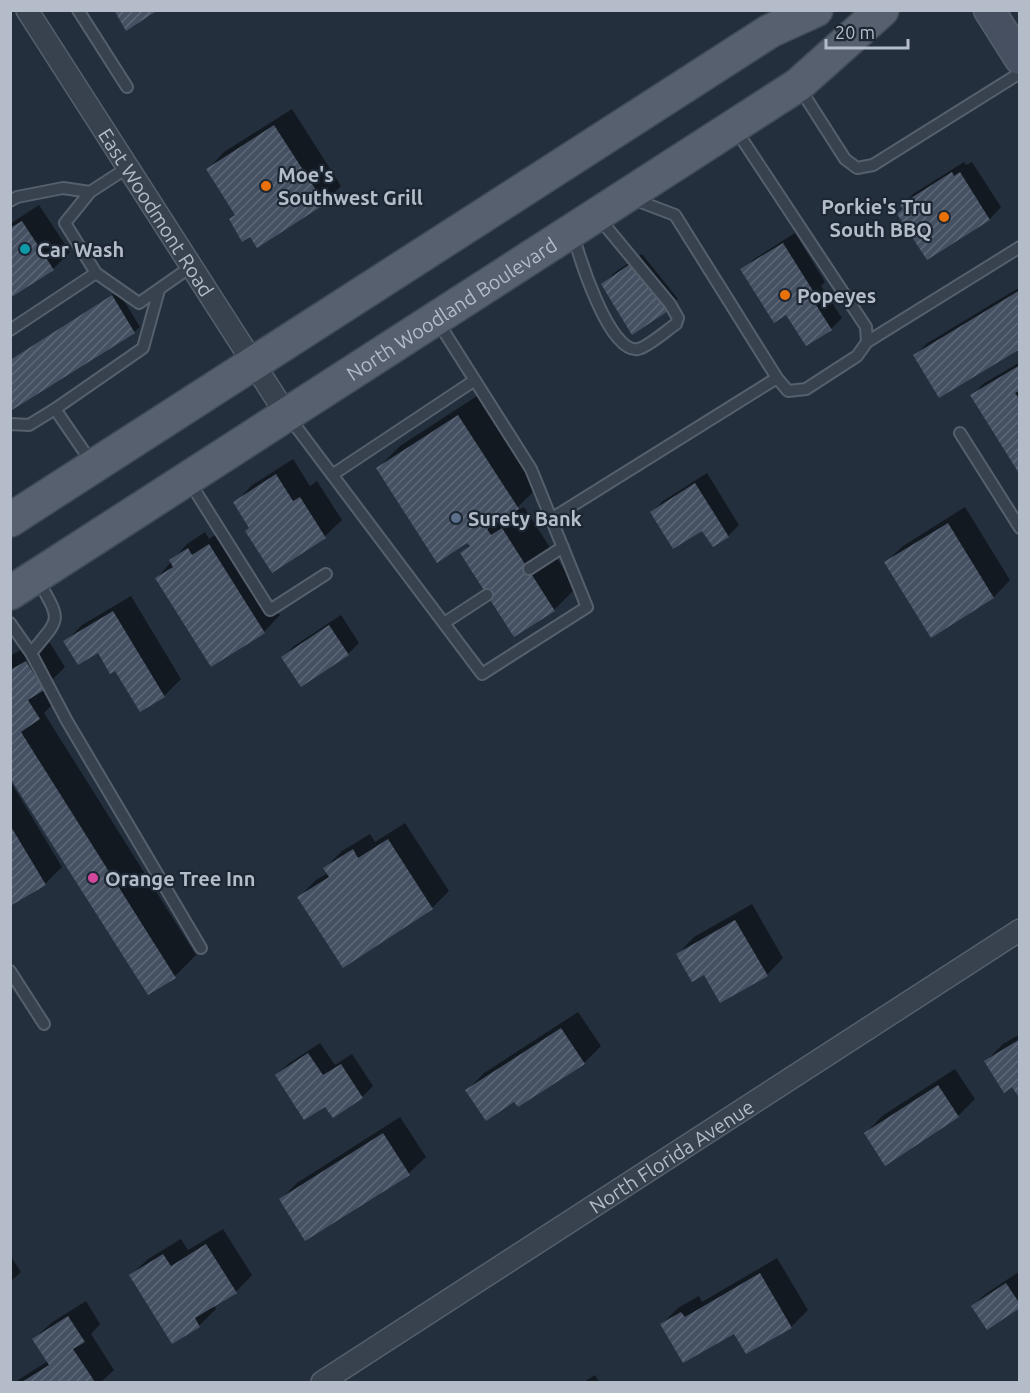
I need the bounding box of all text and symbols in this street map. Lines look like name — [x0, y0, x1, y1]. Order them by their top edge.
scale bar — [826, 12, 908, 50]
text: 20 m — [835, 22, 875, 42]
street label: East Woodmont Road — [94, 124, 219, 300]
place label: Moe's Southwest Grill — [278, 163, 423, 209]
marker: Moe's Southwest Grill — [259, 179, 273, 193]
place label: Porkie's Tru South BBQ — [821, 195, 932, 241]
marker: Porkie's Tru South BBQ — [937, 210, 951, 224]
street label: North Woodland Boulevard — [342, 232, 561, 385]
place label: Car Wash — [37, 238, 124, 261]
marker: Car Wash — [18, 242, 32, 256]
place label: Popeyes — [797, 284, 876, 307]
marker: Popeyes — [778, 288, 792, 302]
place label: Surety Bank — [468, 507, 582, 530]
marker: Surety Bank — [449, 511, 463, 525]
place label: Orange Tree Inn — [105, 867, 255, 890]
marker: Orange Tree Inn — [86, 871, 100, 885]
street label: North Florida Avenue — [585, 1094, 758, 1218]

